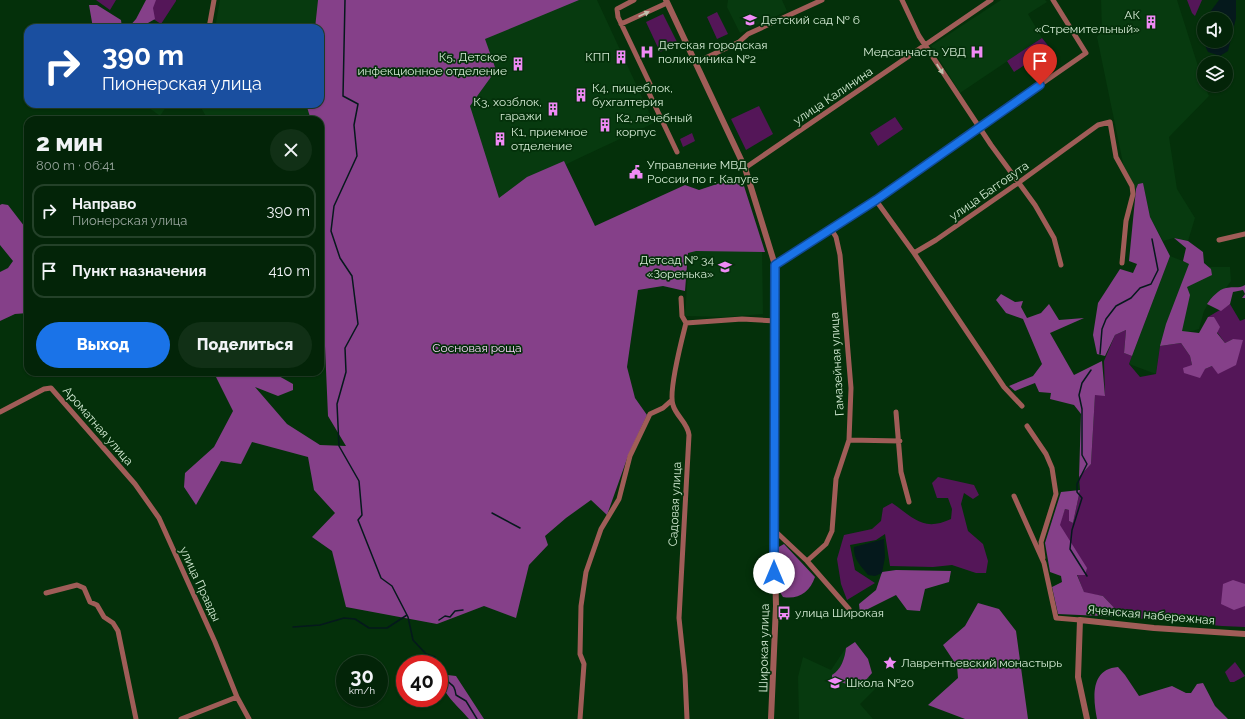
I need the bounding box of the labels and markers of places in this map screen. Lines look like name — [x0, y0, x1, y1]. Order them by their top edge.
place label: АК «Стремительный» — [1035, 8, 1140, 36]
school or university icon: Детский сад № 6 — [742, 12, 758, 28]
place label: Детский сад № 6 — [761, 13, 860, 27]
building icon: АК «Стремительный» — [1143, 14, 1159, 30]
place label: Детская городская поликлиника №2 — [658, 38, 767, 66]
hospital icon: Детская городская поликлиника №2 — [639, 44, 655, 60]
hospital icon: Медсанчасть УВД — [969, 44, 985, 60]
pin — [1023, 44, 1057, 85]
place label: Медсанчасть УВД — [863, 45, 966, 59]
building icon: КПП — [613, 49, 629, 65]
place label: К5, Детское инфекционное отделение — [357, 50, 507, 78]
place label: КПП — [585, 50, 610, 64]
building icon: К5, Детское инфекционное отделение — [510, 56, 526, 72]
place label: К4, пищеблок, бухгалтерия — [592, 81, 673, 109]
building icon: К4, пищеблок, бухгалтерия — [573, 87, 589, 103]
place label: К3, хозблок, гаражи — [473, 95, 542, 123]
building icon: К3, хозблок, гаражи — [545, 101, 561, 117]
place label: К2, лечебный корпус — [616, 111, 692, 139]
building icon: К2, лечебный корпус — [597, 117, 613, 133]
place label: К1, приемное отделение — [511, 125, 588, 153]
building icon: К1, приемное отделение — [492, 131, 508, 147]
place label: Управление МВД России по г. Калуге — [647, 158, 759, 186]
public building icon: Управление МВД России по г. Калуге — [628, 164, 644, 180]
place label: Детсад № 34 «Зоренька» — [639, 253, 714, 281]
school or university icon: Детсад № 34 «Зоренька» — [717, 259, 733, 275]
bus stop icon: улица Широкая — [776, 605, 792, 621]
place label: улица Широкая — [795, 606, 884, 620]
place icon: Лаврентьевский монастырь — [882, 655, 898, 671]
place label: Лаврентьевский монастырь — [901, 656, 1062, 670]
school or university icon: Школа №20 — [827, 675, 843, 691]
place label: Школа №20 — [846, 676, 914, 690]

